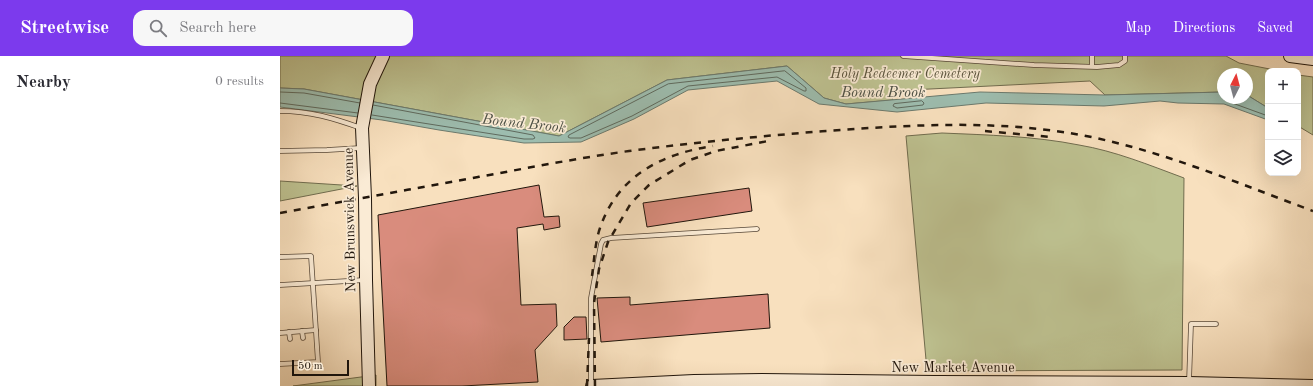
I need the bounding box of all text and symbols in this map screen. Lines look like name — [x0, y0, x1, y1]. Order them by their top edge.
search box — [133, 10, 413, 46]
icon: search — [147, 17, 169, 39]
text: Streetwise — [20, 19, 109, 38]
text: Search here — [179, 21, 256, 36]
text: Map — [1125, 21, 1151, 35]
text: Directions — [1173, 21, 1235, 35]
text: Saved — [1257, 21, 1293, 35]
park label: Holy Redeemer Cemetery — [829, 67, 981, 82]
north arrow — [1217, 68, 1253, 104]
map controls — [1265, 68, 1301, 176]
button: + — [1265, 68, 1301, 104]
text: Nearby — [16, 74, 71, 91]
text: 0 results — [215, 75, 264, 88]
water label: Bound Brook — [840, 86, 925, 101]
button: − — [1265, 104, 1301, 140]
water label: Bound Brook — [480, 113, 567, 136]
button: layers — [1265, 140, 1301, 176]
street label: New Brunswick Avenue — [342, 147, 358, 293]
scale bar — [292, 358, 349, 377]
text: 50 m — [298, 361, 323, 372]
street label: New Market Avenue — [891, 361, 1015, 375]

